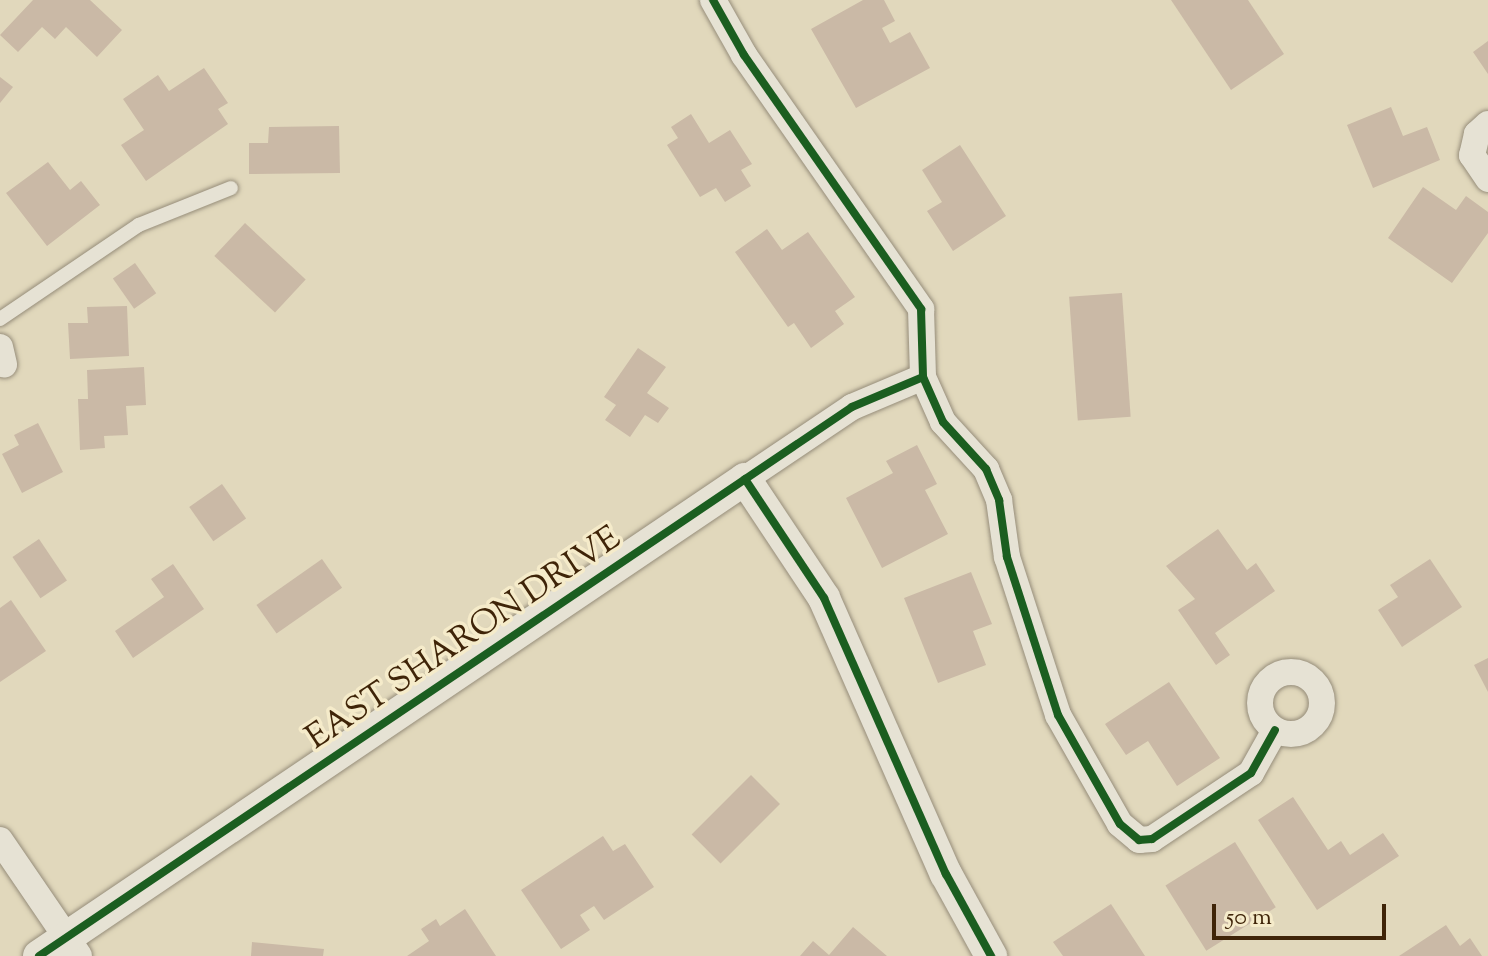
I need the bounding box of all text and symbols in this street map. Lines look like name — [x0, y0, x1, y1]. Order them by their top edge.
street label: EAST SHARON DRIVE — [299, 518, 629, 760]
scale bar — [1216, 888, 1390, 938]
text: 50 m — [1226, 901, 1272, 935]

